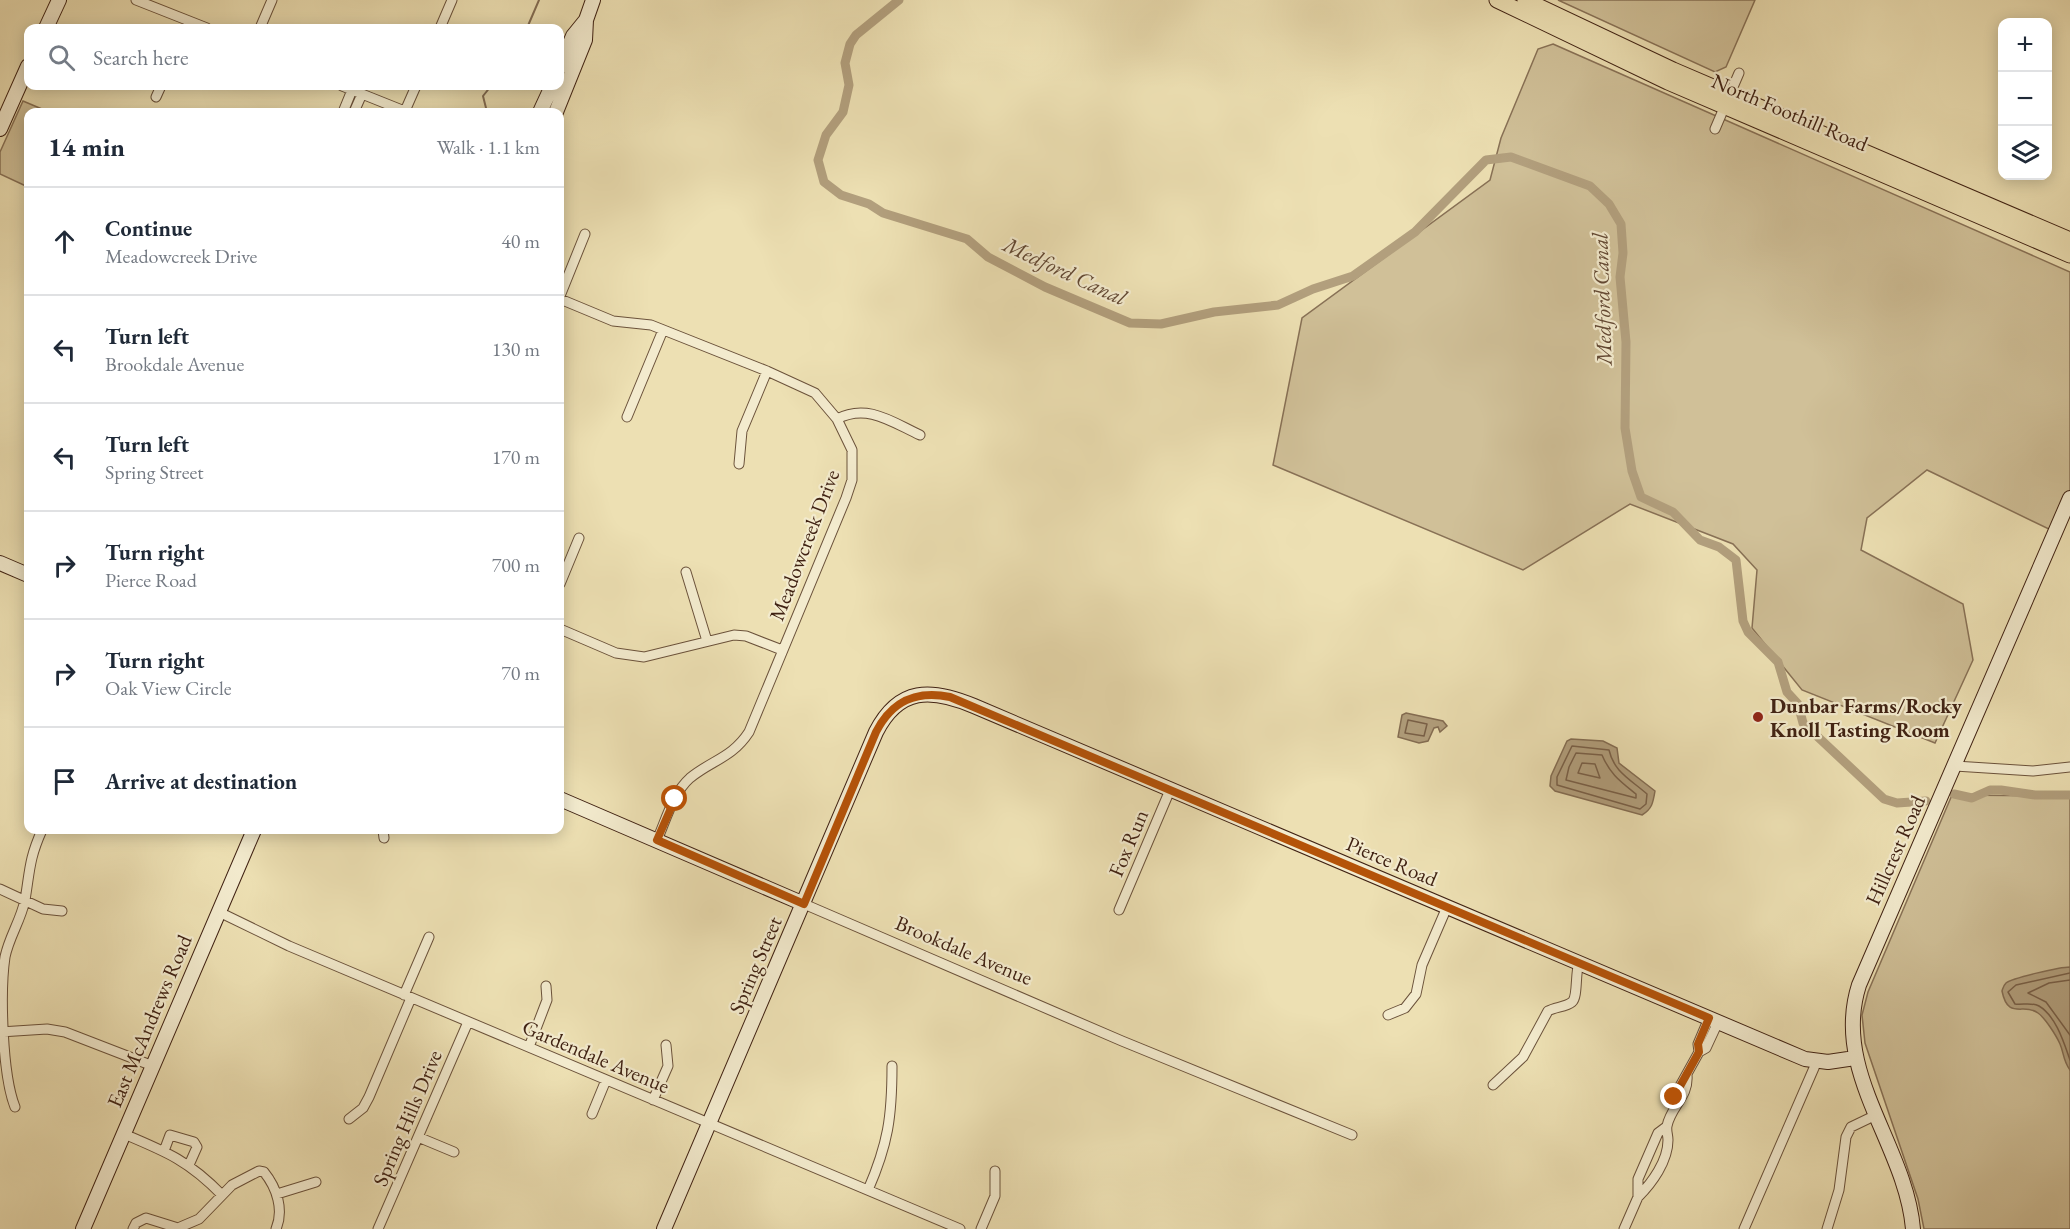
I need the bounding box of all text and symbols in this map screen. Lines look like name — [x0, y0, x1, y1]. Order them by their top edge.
map controls — [1998, 18, 2052, 180]
button: + — [1998, 18, 2052, 72]
search box — [24, 24, 564, 90]
icon: search — [45, 41, 78, 74]
text: Search here — [93, 43, 188, 72]
street label: North Foothill Road — [1708, 67, 1873, 157]
button: − — [1998, 72, 2052, 126]
button: layers — [1998, 126, 2052, 180]
text: 14 min — [48, 130, 125, 164]
text: Walk · 1.1 km — [437, 134, 540, 160]
text: Continue — [105, 214, 192, 243]
icon: ahead — [48, 225, 81, 258]
text: 40 m — [501, 228, 540, 254]
water label: Medford Canal — [997, 229, 1132, 312]
water label: Medford Canal — [1585, 232, 1619, 368]
text: Meadowcreek Drive — [105, 243, 257, 269]
text: Turn left — [105, 322, 189, 351]
icon: left — [48, 333, 81, 366]
text: 130 m — [492, 336, 540, 362]
text: Brookdale Avenue — [105, 351, 244, 377]
text: Turn left — [105, 430, 189, 459]
icon: left — [48, 441, 81, 474]
text: 170 m — [492, 444, 540, 470]
text: Spring Street — [105, 459, 203, 485]
street label: Meadowcreek Drive — [763, 465, 845, 625]
text: Turn right — [105, 538, 204, 567]
icon: right — [48, 549, 81, 582]
text: 700 m — [492, 552, 540, 578]
text: Pierce Road — [105, 567, 197, 593]
text: Turn right — [105, 646, 204, 675]
icon: right — [48, 657, 81, 690]
text: 70 m — [501, 660, 540, 686]
text: Oak View Circle — [105, 675, 232, 701]
place label: Dunbar Farms/Rocky Knoll Tasting Room — [1770, 692, 1963, 743]
marker: Dunbar Farms/Rocky Knoll Tasting Room — [1751, 710, 1765, 724]
icon: arrive — [48, 765, 81, 798]
text: Arrive at destination — [105, 767, 297, 796]
route start — [661, 785, 687, 811]
street label: Hillcrest Road — [1859, 791, 1931, 909]
street label: Fox Run — [1102, 805, 1154, 881]
street label: Pierce Road — [1342, 830, 1442, 892]
street label: Brookdale Avenue — [891, 909, 1037, 991]
street label: Spring Street — [722, 912, 788, 1018]
street label: East McAndrews Road — [100, 930, 198, 1111]
street label: Gardendale Avenue — [518, 1013, 674, 1099]
street label: Spring Hills Drive — [366, 1046, 448, 1190]
route end — [1660, 1083, 1686, 1109]

